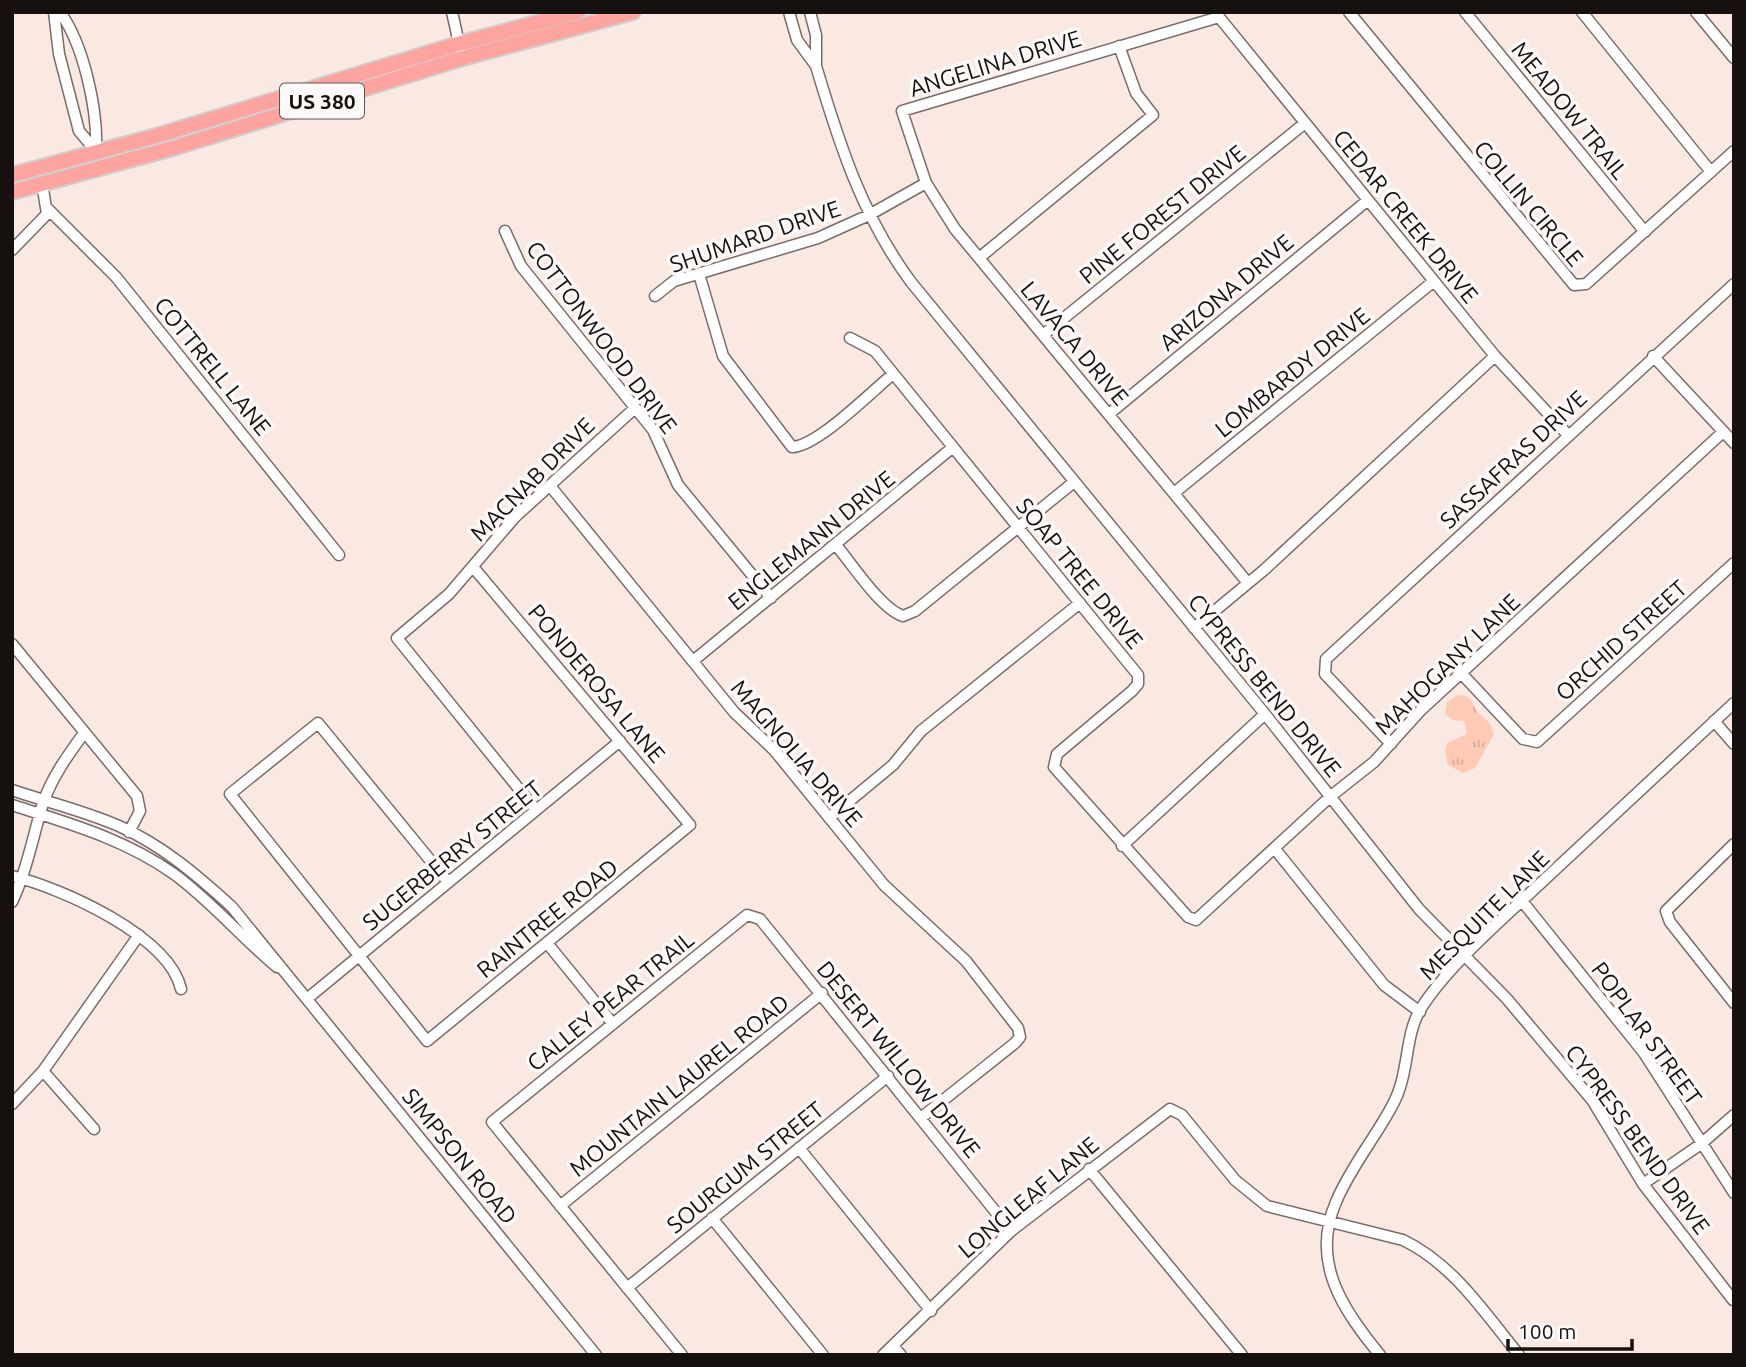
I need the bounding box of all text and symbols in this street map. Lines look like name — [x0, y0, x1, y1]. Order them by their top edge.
street label: ANGELINA DRIVE — [906, 25, 1084, 101]
street label: MEADOW TRAIL — [1507, 36, 1633, 184]
road number: US 380 — [280, 84, 364, 119]
street label: CEDAR CREEK DRIVE — [1329, 125, 1483, 307]
street label: COLLIN CIRCLE — [1469, 135, 1589, 271]
street label: PINE FOREST DRIVE — [1074, 140, 1250, 288]
street label: SHUMARD DRIVE — [667, 195, 843, 277]
street label: ARIZONA DRIVE — [1154, 229, 1298, 355]
street label: COTTONWOOD DRIVE — [522, 236, 682, 438]
street label: LAVACA DRIVE — [1016, 276, 1134, 410]
street label: COTTRELL LANE — [150, 292, 276, 440]
street label: LOMBARDY DRIVE — [1210, 302, 1374, 442]
street label: SASSAFRAS DRIVE — [1435, 385, 1591, 533]
street label: MACNAB DRIVE — [465, 412, 599, 546]
street label: ENGLEMANN DRIVE — [723, 465, 899, 615]
street label: SOAP TREE DRIVE — [1012, 493, 1148, 653]
street label: ORCHID STREET — [1550, 575, 1692, 705]
street label: CYPRESS BEND DRIVE — [1184, 589, 1346, 781]
street label: MAHOGANY LANE — [1370, 589, 1524, 739]
street label: PONDEROSA LANE — [524, 599, 670, 767]
street label: MAGNOLIA DRIVE — [727, 675, 867, 831]
street label: SUGERBERRY STREET — [358, 775, 547, 935]
street label: MESQUITE LANE — [1414, 845, 1554, 985]
street label: RAINTREE ROAD — [472, 854, 622, 982]
street label: CALLEY PEAR TRAIL — [522, 926, 698, 1076]
street label: DESERT WILLOW DRIVE — [812, 956, 986, 1162]
street label: POPLAR STREET — [1587, 957, 1707, 1109]
street label: MOUNTAIN LAUREL ROAD — [565, 989, 793, 1181]
street label: CYPRESS BEND DRIVE — [1561, 1040, 1715, 1238]
street label: SIMPSON ROAD — [398, 1083, 522, 1229]
street label: SOURGUM STREET — [662, 1096, 828, 1238]
street label: LONGLEAF LANE — [953, 1131, 1103, 1263]
scale bar — [1508, 1308, 1632, 1352]
text: 100 m — [1518, 1319, 1576, 1343]

